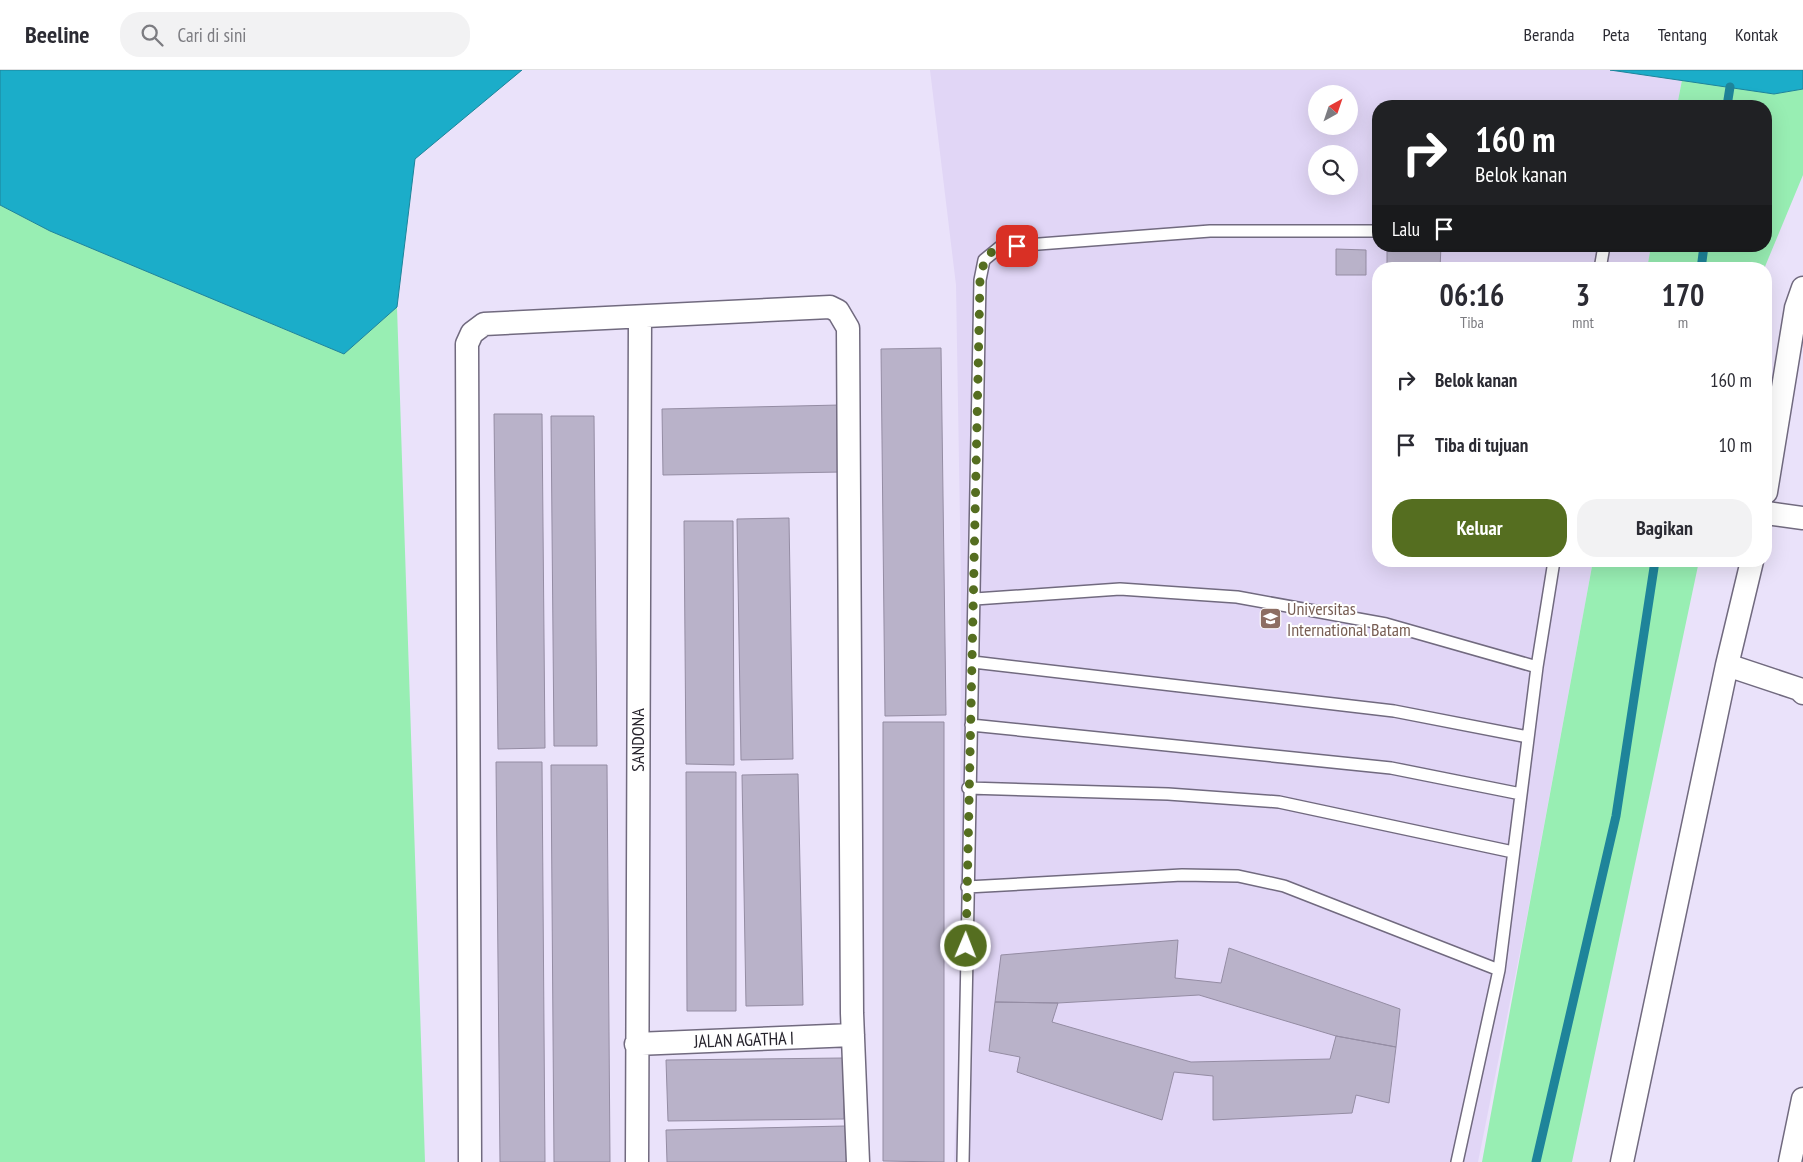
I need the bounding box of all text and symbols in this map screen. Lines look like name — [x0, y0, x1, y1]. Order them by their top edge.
search box — [120, 12, 470, 57]
text: Beeline — [25, 19, 90, 50]
icon: search — [138, 21, 166, 49]
text: Cari di sini — [178, 23, 246, 47]
text: Beranda — [1524, 23, 1574, 46]
text: Peta — [1602, 23, 1630, 46]
text: Tentang — [1658, 23, 1707, 46]
text: Kontak — [1735, 23, 1778, 46]
north arrow — [1308, 85, 1358, 135]
map controls — [1308, 85, 1358, 195]
text: 160 m — [1475, 116, 1556, 162]
icon: right — [1392, 120, 1457, 185]
button: search — [1308, 145, 1358, 195]
text: Belok kanan — [1475, 160, 1567, 188]
icon: arrive — [1430, 215, 1458, 243]
text: Lalu — [1392, 217, 1420, 241]
pin — [996, 225, 1038, 267]
icon: arrive — [1003, 232, 1031, 260]
text: 06:16 — [1440, 275, 1504, 314]
text: 3 — [1576, 275, 1590, 314]
text: 170 — [1661, 275, 1704, 314]
text: Tiba — [1460, 312, 1484, 332]
text: mnt — [1572, 312, 1594, 332]
text: m — [1678, 312, 1688, 332]
icon: right — [1392, 366, 1420, 394]
text: Belok kanan — [1435, 368, 1517, 392]
text: 160 m — [1710, 368, 1752, 392]
icon: arrive — [1392, 431, 1420, 459]
text: Tiba di tujuan — [1435, 433, 1528, 457]
text: 10 m — [1719, 433, 1752, 457]
button: Keluar — [1392, 499, 1567, 557]
button: Bagikan — [1577, 499, 1752, 557]
place label: Universitas International Batam — [1287, 597, 1411, 641]
school or university icon: Universitas International Batam — [1259, 607, 1283, 631]
street label: SANDONA — [626, 708, 649, 772]
position arrow — [939, 919, 991, 971]
street label: JALAN AGATHA I — [693, 1026, 794, 1053]

